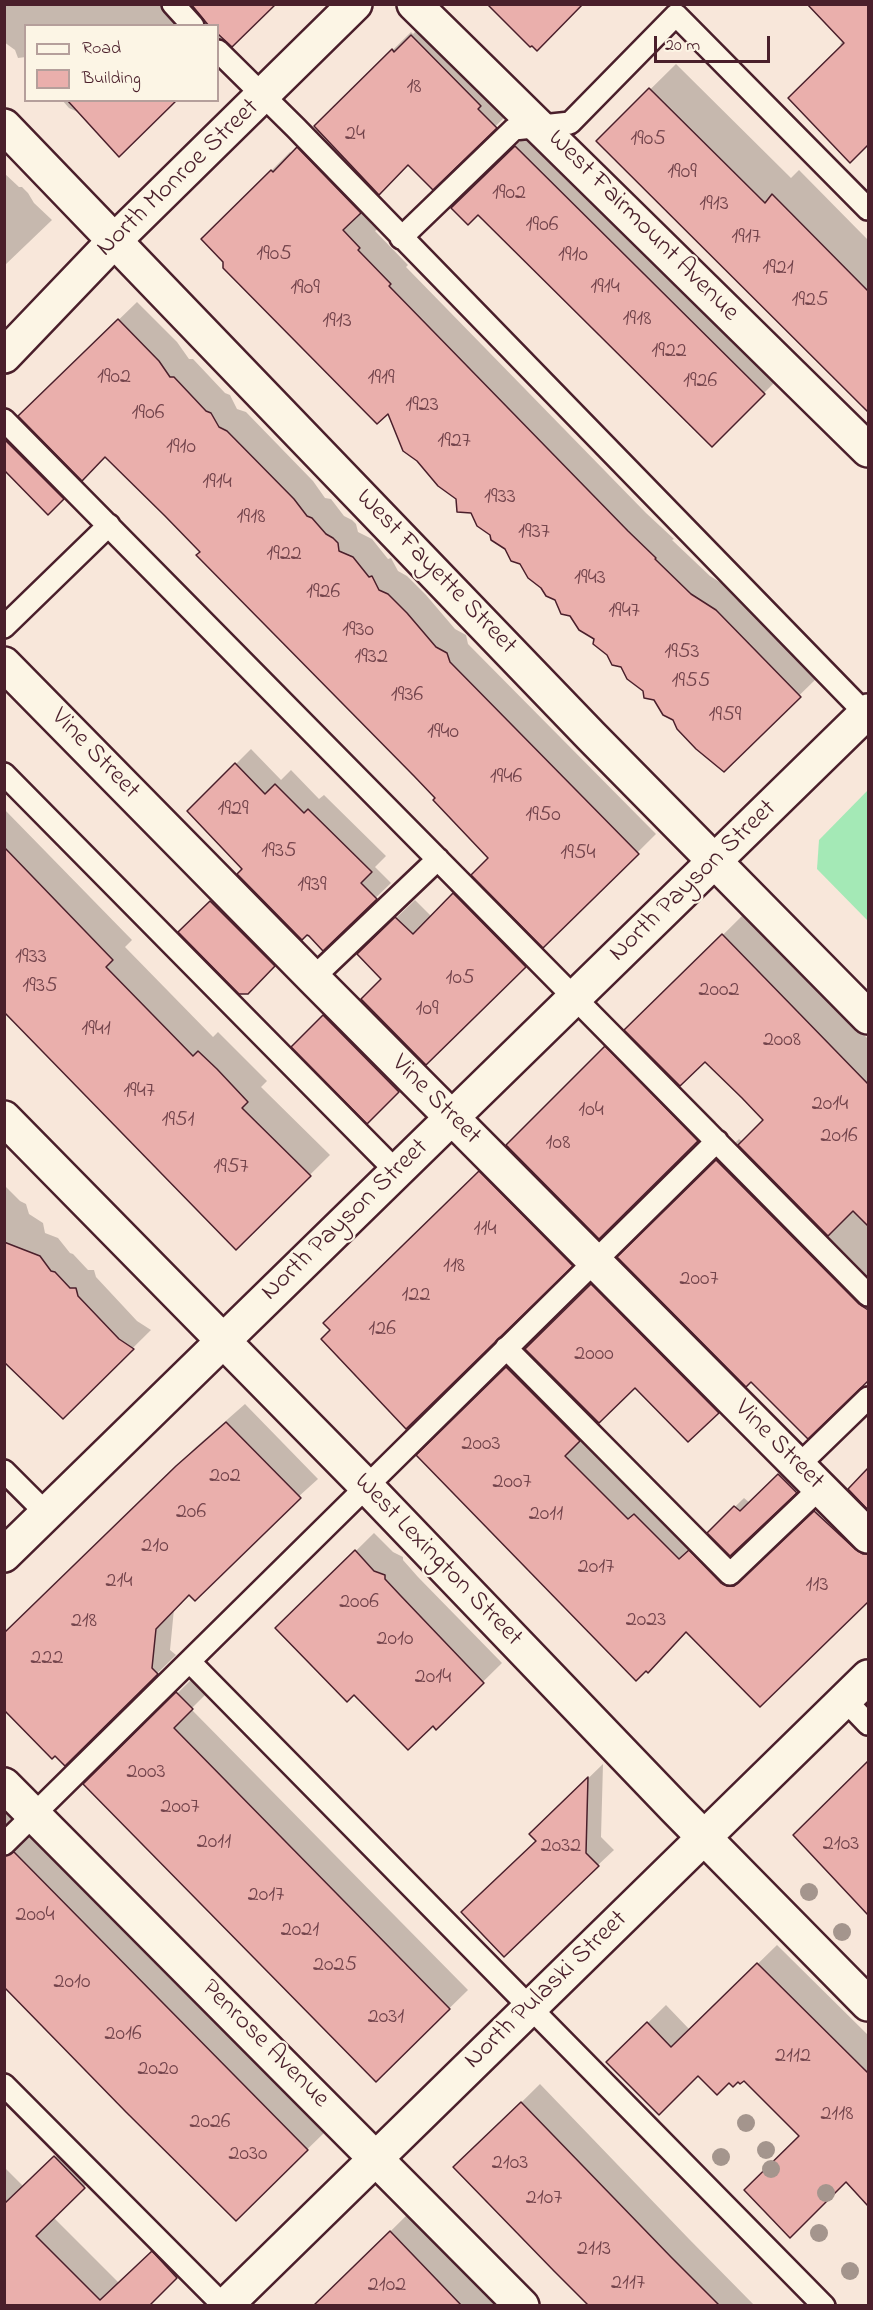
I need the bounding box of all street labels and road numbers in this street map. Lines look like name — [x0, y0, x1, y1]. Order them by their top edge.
street label: North Monroe Street — [91, 93, 267, 265]
street label: West Fairmount Avenue — [540, 125, 744, 329]
street label: West Fayette Street — [348, 484, 522, 662]
street label: Vine Street — [43, 703, 145, 807]
street label: North Payson Street — [604, 794, 784, 970]
street label: Vine Street — [383, 1049, 487, 1153]
street label: North Payson Street — [256, 1133, 436, 1309]
street label: Vine Street — [726, 1394, 830, 1498]
street label: West Lexington Street — [346, 1468, 528, 1654]
street label: North Pulaski Street — [459, 1905, 635, 2077]
street label: Penrose Avenue — [193, 1974, 335, 2116]

